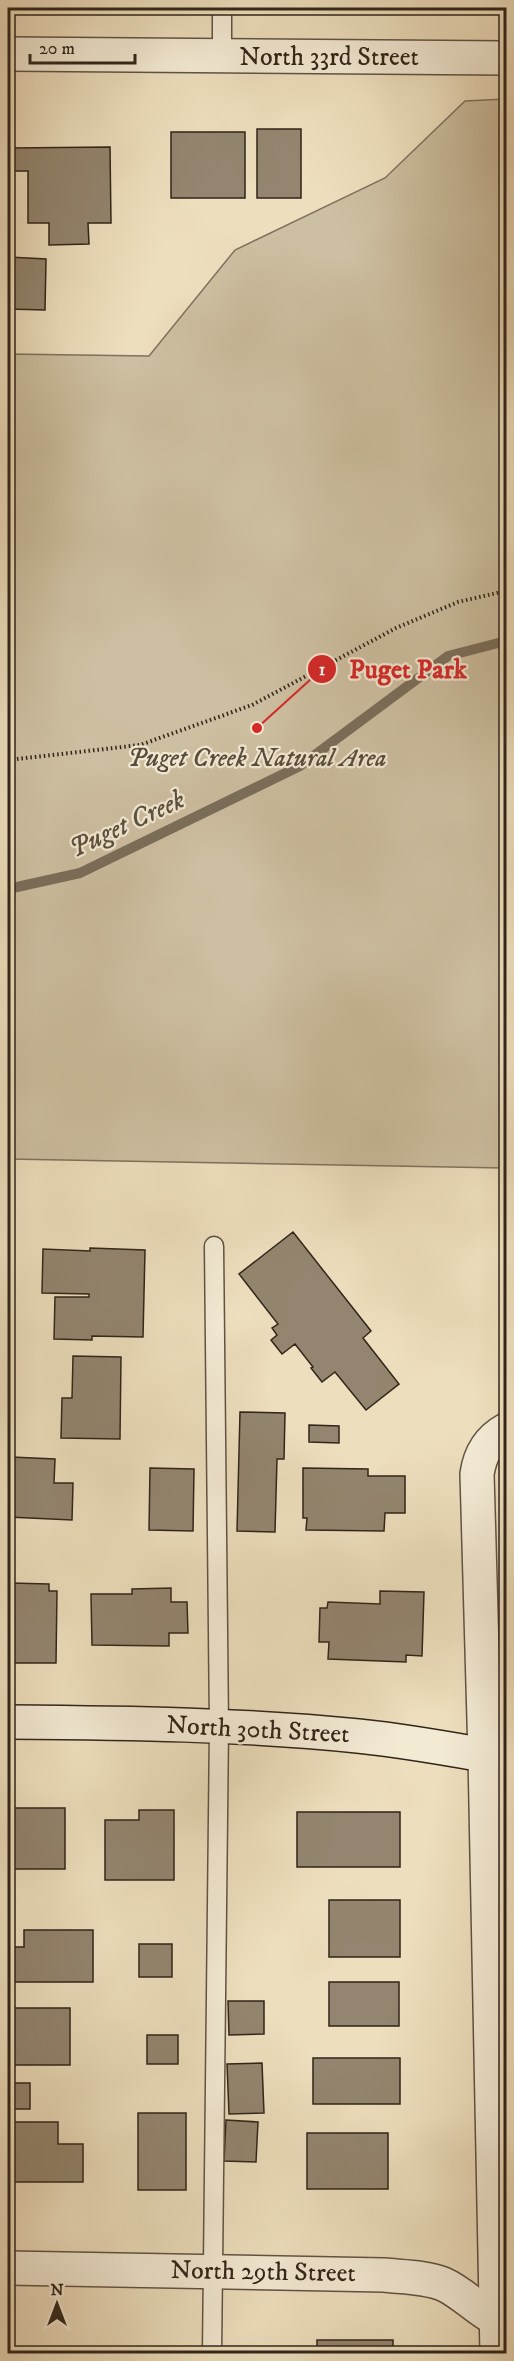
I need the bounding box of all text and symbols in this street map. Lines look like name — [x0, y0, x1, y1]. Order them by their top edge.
scale bar — [30, 27, 135, 65]
text: 20 m — [39, 38, 75, 60]
street label: North 33rd Street — [239, 41, 419, 74]
callout: Puget Park — [307, 646, 479, 691]
text: Puget Park — [349, 653, 468, 687]
text: 1 — [319, 659, 326, 681]
park label: Puget Creek Natural Area — [127, 742, 387, 775]
water label: Puget Creek — [64, 782, 191, 866]
street label: North 30th Street — [166, 1709, 350, 1751]
street label: North 29th Street — [170, 2254, 356, 2290]
north arrow — [27, 2274, 87, 2334]
text: N — [50, 2280, 64, 2300]

